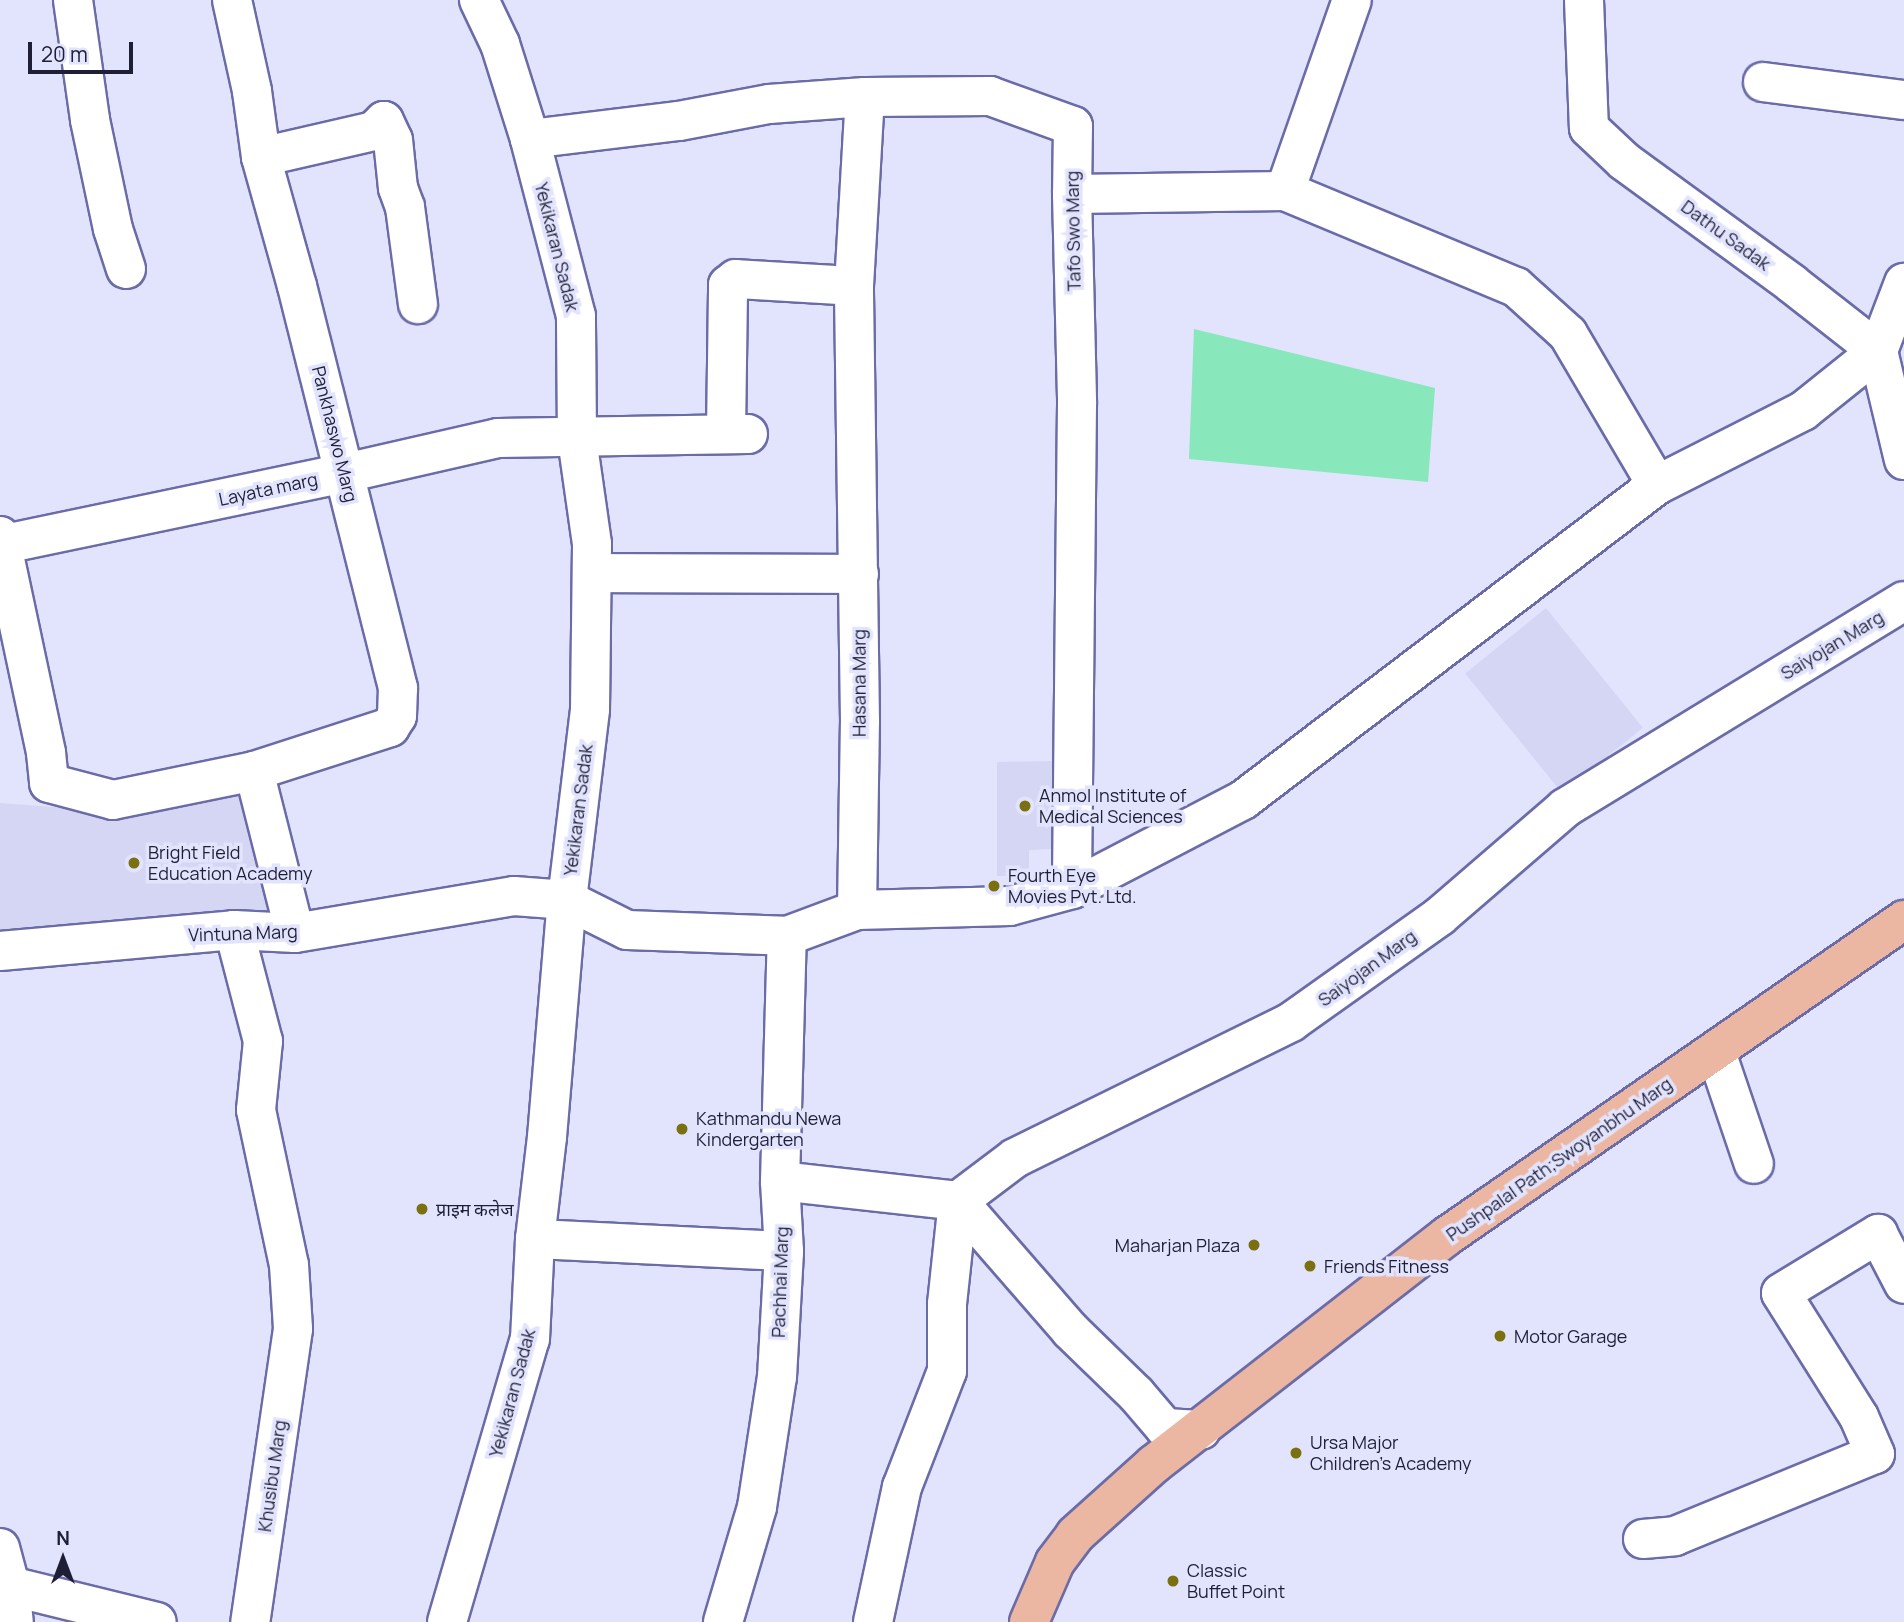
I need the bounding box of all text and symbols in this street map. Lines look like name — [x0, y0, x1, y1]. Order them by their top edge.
scale bar — [32, 28, 136, 72]
text: 20 m — [41, 40, 88, 68]
street label: Tafo Swo Marg — [1061, 171, 1085, 291]
street label: Yekikaran Sadak — [531, 180, 583, 314]
street label: Dathu Sadak — [1677, 195, 1775, 275]
street label: Pankhaswo Marg — [308, 364, 362, 504]
street label: Layata marg — [217, 468, 319, 510]
street label: Saiyojan Marg — [1777, 606, 1887, 684]
street label: Hasana Marg — [848, 629, 870, 737]
street label: Yekikaran Sadak — [559, 743, 597, 877]
place label: Anmol Institute of Medical Sciences — [1039, 785, 1186, 828]
marker: Anmol Institute of Medical Sciences — [1017, 798, 1033, 814]
place label: Bright Field Education Academy — [148, 842, 312, 884]
marker: Bright Field Education Academy — [126, 855, 142, 871]
place label: Fourth Eye Movies Pvt. Ltd. — [1008, 865, 1137, 908]
marker: Fourth Eye Movies Pvt. Ltd. — [986, 878, 1002, 894]
street label: Vintuna Marg — [188, 920, 298, 946]
street label: Saiyojan Marg — [1314, 925, 1420, 1011]
street label: Pushpalal Path;Swoyanbhu Marg — [1442, 1073, 1676, 1245]
place label: Kathmandu Newa Kindergarten — [696, 1108, 841, 1150]
marker: Kathmandu Newa Kindergarten — [674, 1121, 690, 1137]
place label: प्राइम कलेज — [436, 1198, 513, 1220]
marker: प्राइम कलेज — [414, 1201, 430, 1217]
street label: Pachhai Marg — [767, 1226, 793, 1338]
place label: Maharjan Plaza — [1115, 1234, 1240, 1256]
marker: Maharjan Plaza — [1246, 1237, 1262, 1253]
place label: Friends Fitness — [1324, 1255, 1449, 1277]
marker: Friends Fitness — [1302, 1258, 1318, 1274]
place label: Motor Garage — [1514, 1325, 1627, 1347]
street label: Yekikaran Sadak — [484, 1326, 540, 1460]
marker: Motor Garage — [1492, 1328, 1508, 1344]
street label: Khusibu Marg — [253, 1419, 291, 1533]
place label: Ursa Major Children's Academy — [1310, 1432, 1471, 1474]
marker: Ursa Major Children's Academy — [1288, 1445, 1304, 1461]
north arrow — [28, 1524, 98, 1594]
text: N — [56, 1525, 70, 1551]
place label: Classic Buffet Point — [1187, 1560, 1285, 1602]
marker: Classic Buffet Point — [1165, 1573, 1181, 1589]

